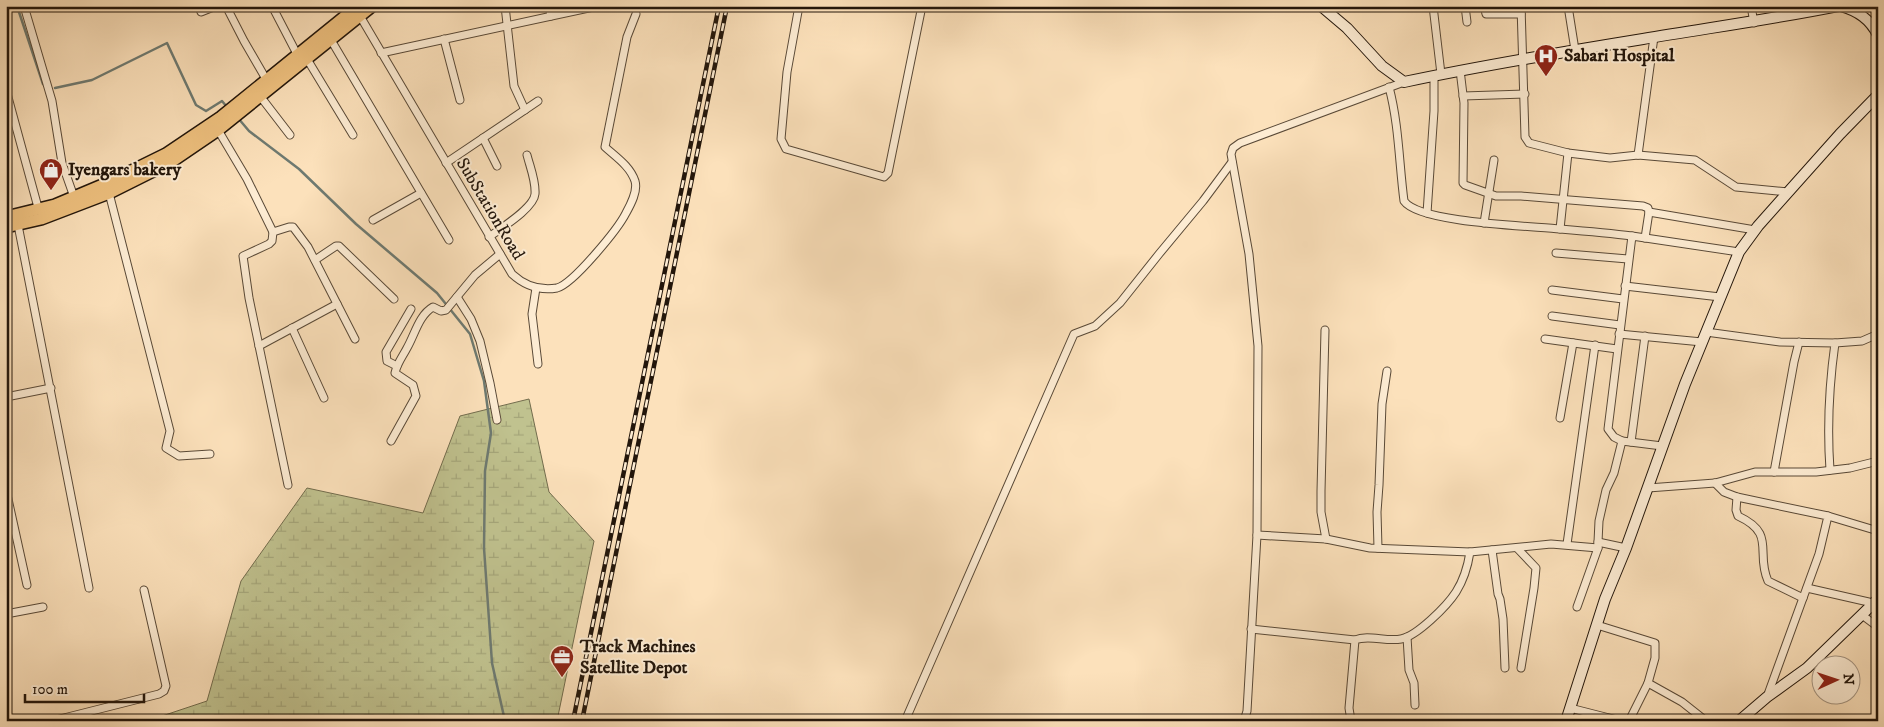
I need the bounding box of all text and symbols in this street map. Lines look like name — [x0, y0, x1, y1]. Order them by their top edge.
hospital icon: Sabari Hospital — [1533, 43, 1559, 77]
place label: Sabari Hospital — [1564, 45, 1675, 67]
street label: SubStationRoad — [451, 154, 529, 264]
shop icon: Iyengars bakery — [38, 157, 64, 191]
place label: Iyengars bakery — [68, 159, 181, 181]
place label: Track Machines Satellite Depot — [579, 636, 695, 679]
office icon: Track Machines Satellite Depot — [549, 644, 575, 678]
north arrow — [1812, 654, 1862, 704]
scale bar — [25, 672, 144, 704]
text: N — [1839, 673, 1857, 686]
text: 100 m — [32, 680, 68, 699]

